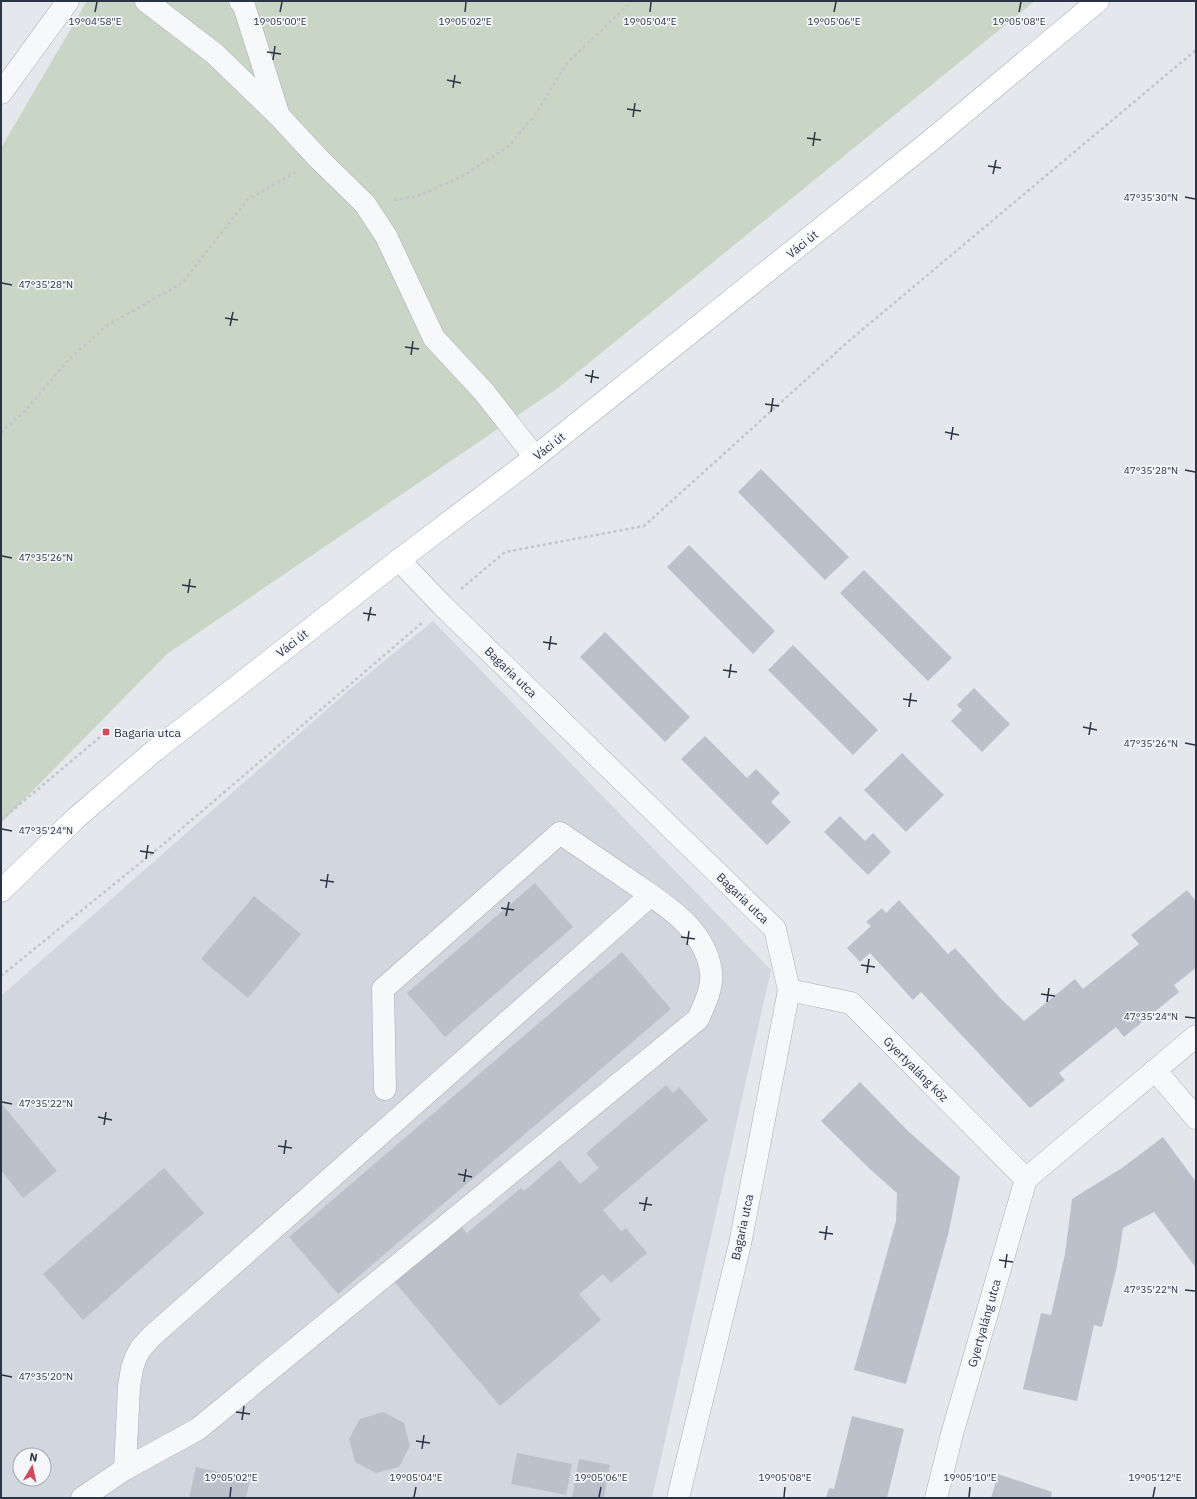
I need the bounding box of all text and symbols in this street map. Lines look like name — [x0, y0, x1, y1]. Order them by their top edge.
text: 19°04'58"E — [68, 15, 122, 28]
text: 19°05'00"E — [253, 15, 307, 28]
text: 19°05'02"E — [438, 15, 492, 28]
text: 19°05'04"E — [623, 15, 677, 28]
text: 19°05'06"E — [807, 15, 861, 28]
text: 19°05'08"E — [992, 15, 1046, 28]
text: 47°35'30"N — [1124, 191, 1178, 204]
street label: Váci út — [783, 227, 821, 261]
text: 47°35'28"N — [19, 278, 73, 291]
street label: Váci út — [530, 429, 568, 463]
text: 47°35'28"N — [1124, 464, 1178, 477]
text: 47°35'26"N — [19, 551, 73, 564]
street label: Váci út — [273, 626, 311, 660]
street label: Bagaria utca — [482, 643, 541, 701]
place label: Bagaria utca — [114, 725, 182, 740]
marker: Bagaria utca — [101, 727, 111, 737]
text: 47°35'26"N — [1124, 737, 1178, 750]
text: 47°35'24"N — [19, 824, 73, 837]
street label: Bagaria utca — [714, 869, 773, 927]
text: 47°35'24"N — [1124, 1010, 1178, 1023]
street label: Gyertyaláng köz — [880, 1033, 952, 1105]
text: 47°35'22"N — [19, 1097, 73, 1110]
street label: Bagaria utca — [728, 1192, 756, 1261]
street label: Gyertyaláng utca — [964, 1277, 1004, 1369]
text: 47°35'22"N — [1124, 1283, 1178, 1296]
text: 47°35'20"N — [19, 1370, 73, 1383]
north arrow — [12, 1447, 52, 1487]
text: N — [29, 1450, 39, 1465]
text: 19°05'02"E — [204, 1471, 258, 1484]
text: 19°05'04"E — [389, 1471, 443, 1484]
text: 19°05'06"E — [574, 1471, 628, 1484]
text: 19°05'08"E — [758, 1471, 812, 1484]
text: 19°05'10"E — [943, 1471, 997, 1484]
text: 19°05'12"E — [1128, 1471, 1182, 1484]

